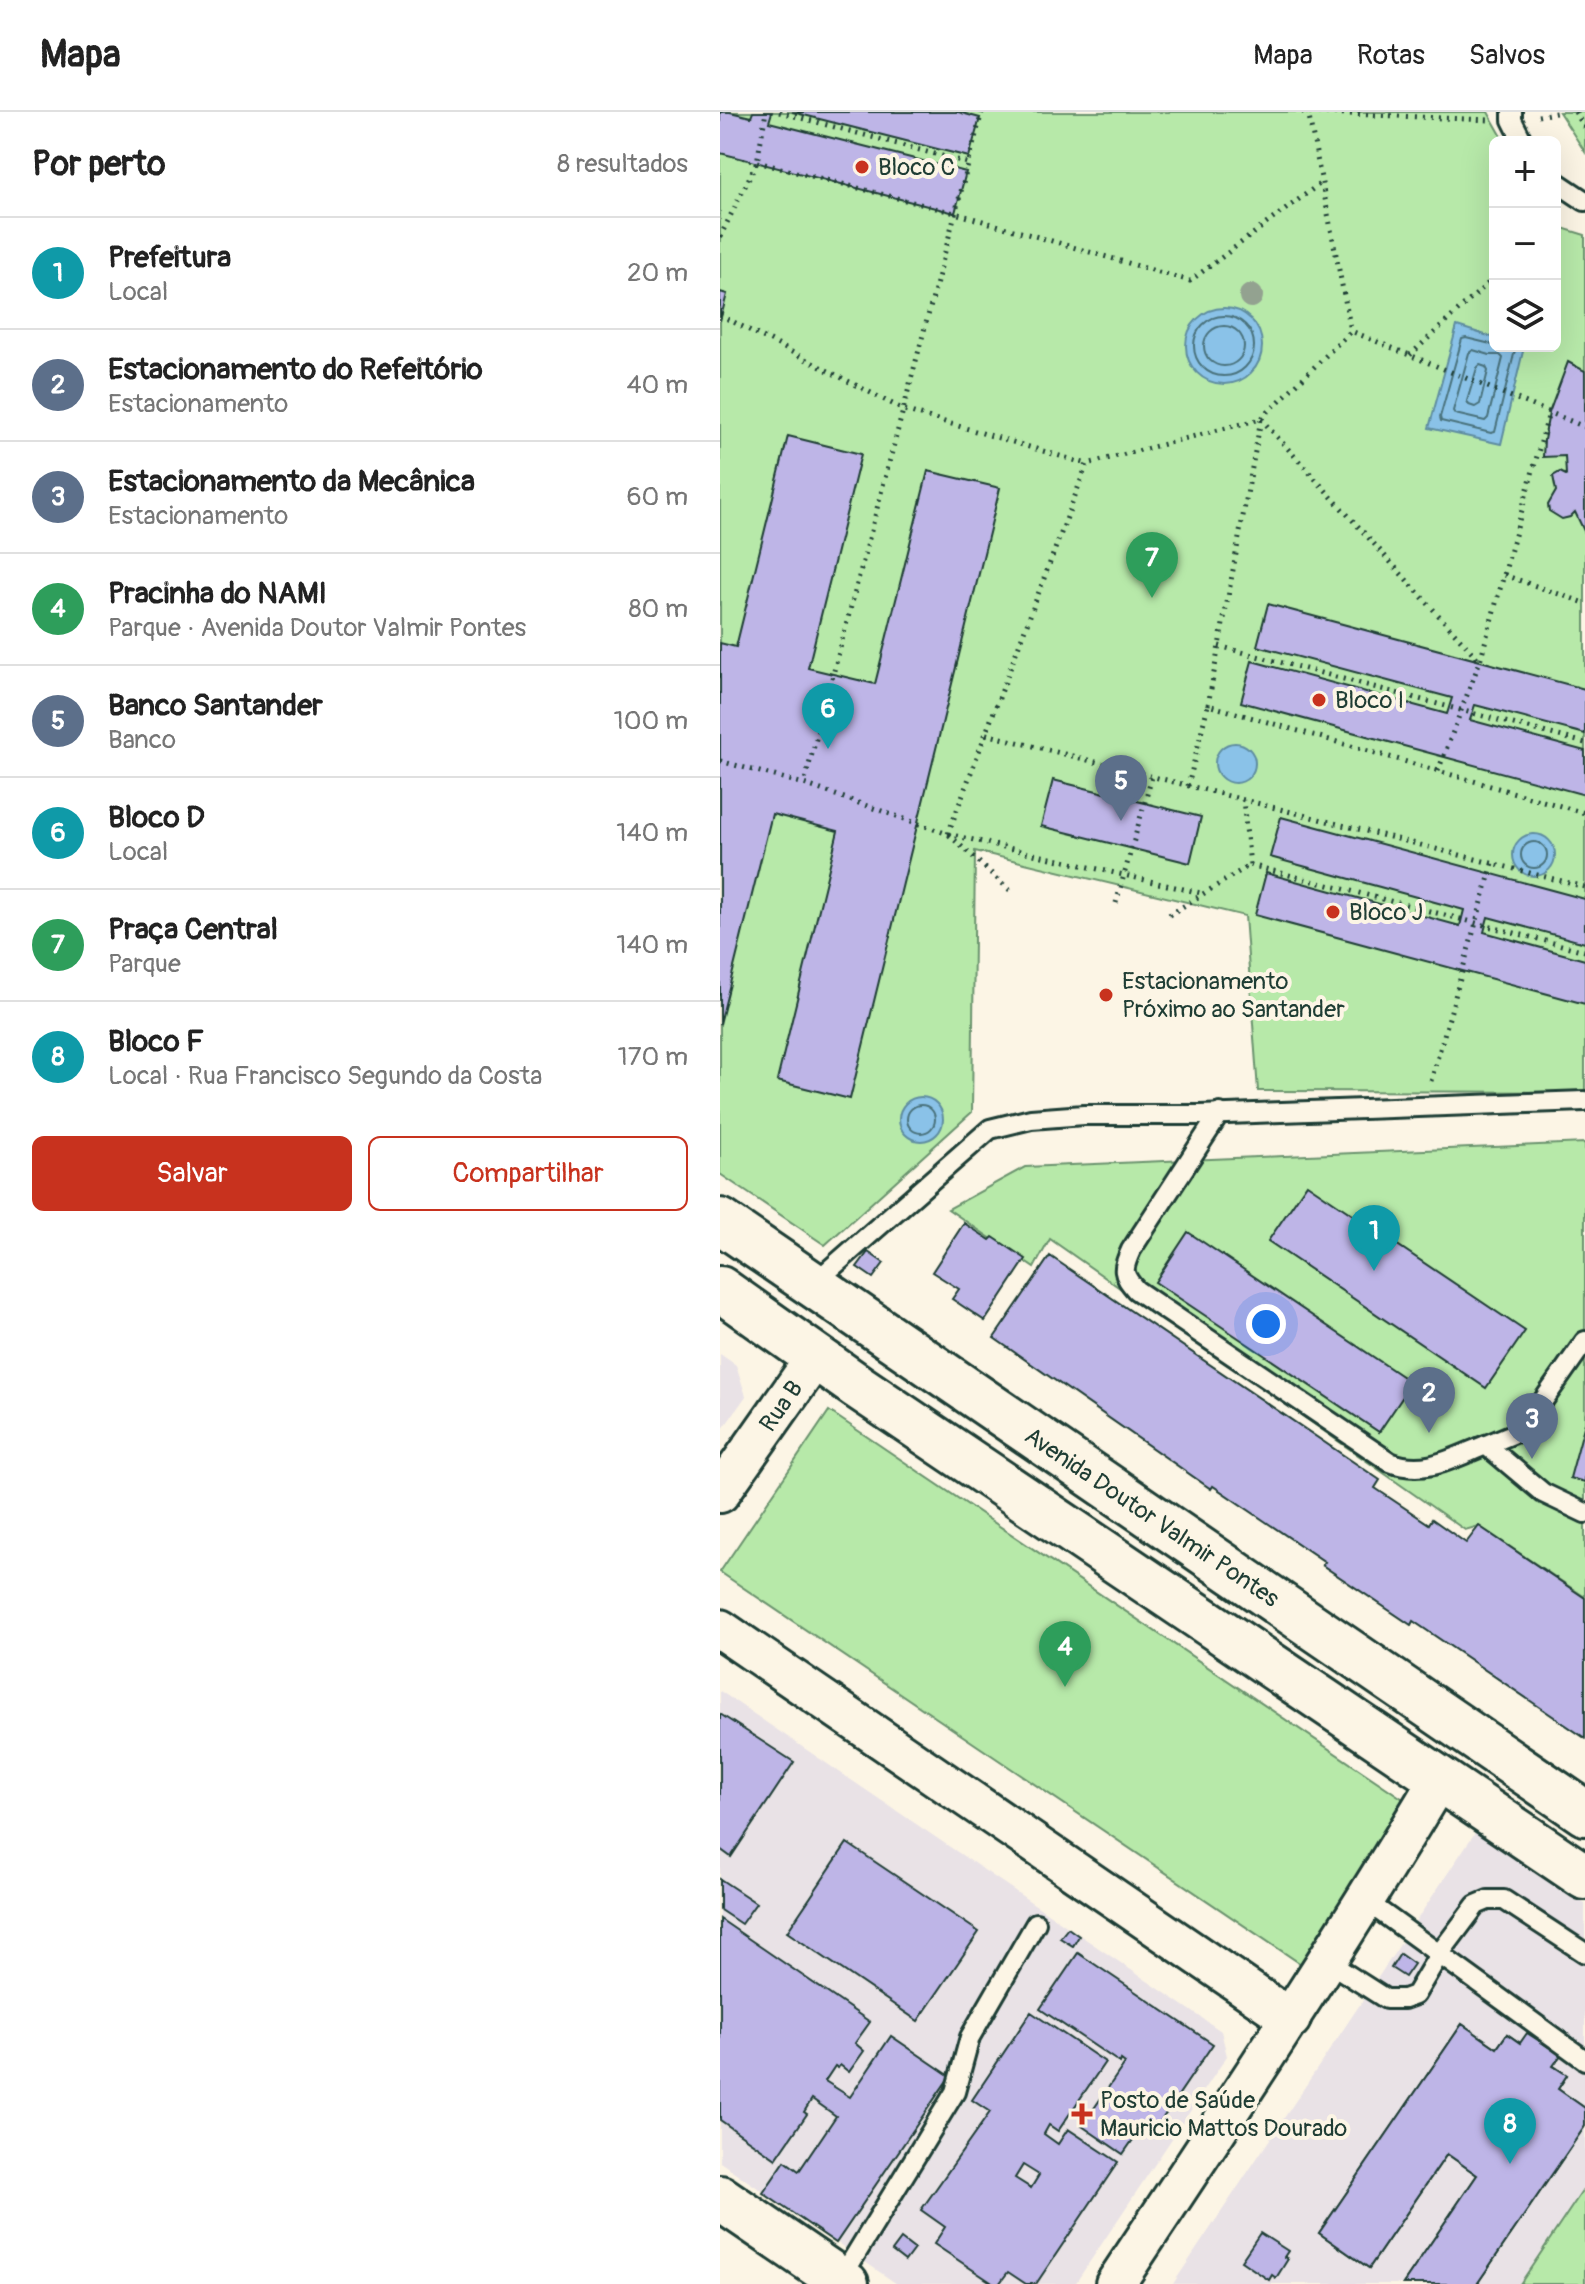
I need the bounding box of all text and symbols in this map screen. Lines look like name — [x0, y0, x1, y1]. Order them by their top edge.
text: Mapa — [40, 31, 121, 79]
text: Mapa — [1253, 38, 1313, 73]
text: Rotas — [1357, 38, 1425, 73]
text: Salvos — [1469, 38, 1545, 73]
map controls — [1489, 136, 1561, 352]
button: + — [1489, 136, 1561, 208]
text: Por perto — [32, 143, 165, 186]
text: 8 resultados — [557, 148, 688, 180]
place label: Bloco C — [878, 153, 955, 182]
marker: Bloco C — [853, 158, 871, 176]
button: − — [1489, 208, 1561, 280]
text: Prefeitura — [108, 239, 231, 276]
text: 1 — [53, 257, 63, 289]
text: 20 m — [627, 257, 688, 289]
text: Local — [108, 276, 168, 308]
button: layers — [1489, 280, 1561, 352]
text: Estacionamento do Refeitório — [108, 351, 483, 388]
text: 2 — [51, 369, 65, 401]
text: 40 m — [626, 369, 688, 401]
text: Estacionamento — [108, 388, 288, 420]
text: Estacionamento da Mecânica — [108, 463, 475, 500]
text: 3 — [51, 481, 65, 513]
text: 60 m — [626, 481, 688, 513]
text: Estacionamento — [108, 500, 288, 532]
pin: 7 — [1126, 532, 1178, 598]
text: Pracinha do NAMI — [108, 575, 327, 612]
text: 4 — [50, 593, 66, 625]
text: 80 m — [628, 593, 688, 625]
text: Parque · Avenida Doutor Valmir Pontes — [108, 612, 526, 644]
pin: 6 — [802, 683, 854, 749]
place label: Bloco I — [1335, 686, 1404, 715]
text: Banco Santander — [108, 687, 323, 724]
marker: Bloco I — [1310, 691, 1328, 709]
text: 5 — [51, 705, 65, 737]
text: 100 m — [614, 705, 688, 737]
text: Banco — [108, 724, 176, 756]
pin: 5 — [1095, 755, 1147, 821]
text: Bloco D — [108, 799, 205, 836]
text: 6 — [50, 817, 66, 849]
text: 140 m — [616, 817, 688, 849]
text: Local — [108, 836, 168, 868]
place label: Bloco J — [1349, 898, 1423, 927]
marker: Bloco J — [1324, 903, 1342, 921]
text: Praça Central — [108, 911, 278, 948]
text: 7 — [51, 929, 65, 961]
text: 140 m — [616, 929, 688, 961]
text: Parque — [108, 948, 181, 980]
place label: Estacionamento Próximo ao Santander — [1122, 967, 1345, 1024]
marker: Estacionamento Próximo ao Santander — [1097, 986, 1115, 1004]
text: Bloco F — [108, 1023, 204, 1060]
text: 8 — [51, 1041, 65, 1073]
text: 170 m — [618, 1041, 688, 1073]
text: Local · Rua Francisco Segundo da Costa — [108, 1060, 542, 1092]
button: Salvar — [32, 1136, 352, 1211]
button: Compartilhar — [368, 1136, 688, 1211]
pin: 1 — [1348, 1205, 1400, 1271]
your location — [1246, 1304, 1286, 1344]
pin: 2 — [1403, 1367, 1455, 1433]
street label: Rua B — [753, 1375, 809, 1438]
pin: 3 — [1506, 1393, 1558, 1459]
street label: Avenida Doutor Valmir Pontes — [1019, 1421, 1285, 1614]
pin: 4 — [1039, 1621, 1091, 1687]
place label: Posto de Saúde Mauricio Mattos Dourado — [1100, 2086, 1347, 2143]
pin: 8 — [1484, 2098, 1536, 2164]
marker: Posto de Saúde Mauricio Mattos Dourado — [1071, 2103, 1093, 2125]

